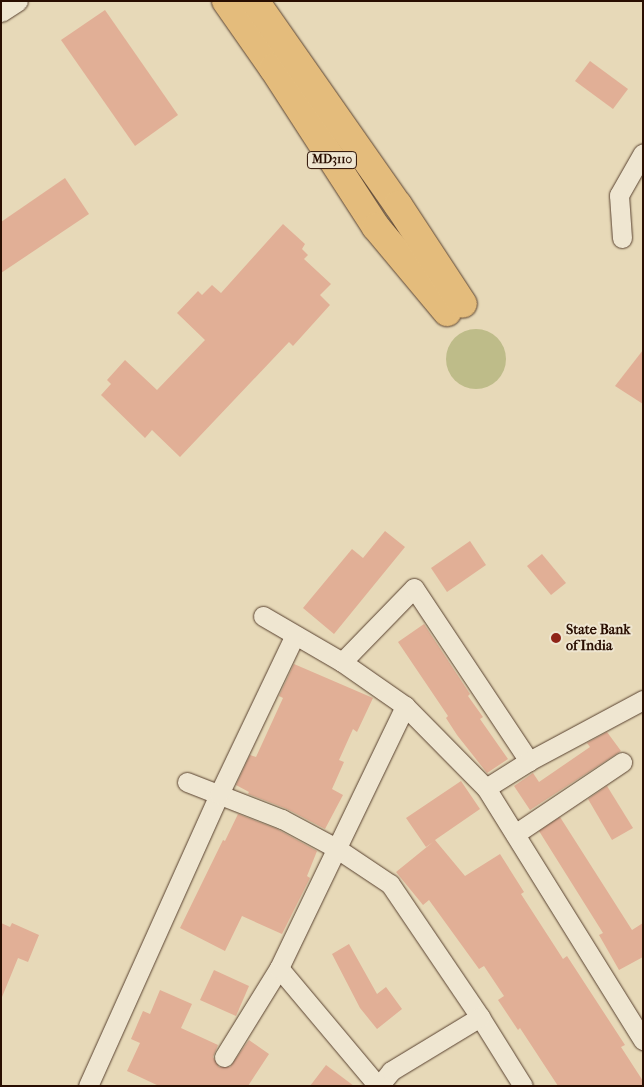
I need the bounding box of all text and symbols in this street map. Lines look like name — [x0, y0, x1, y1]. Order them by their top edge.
road number: MD3110 — [306, 150, 358, 170]
place label: State Bank of India — [566, 622, 631, 654]
marker: State Bank of India — [550, 632, 562, 644]

